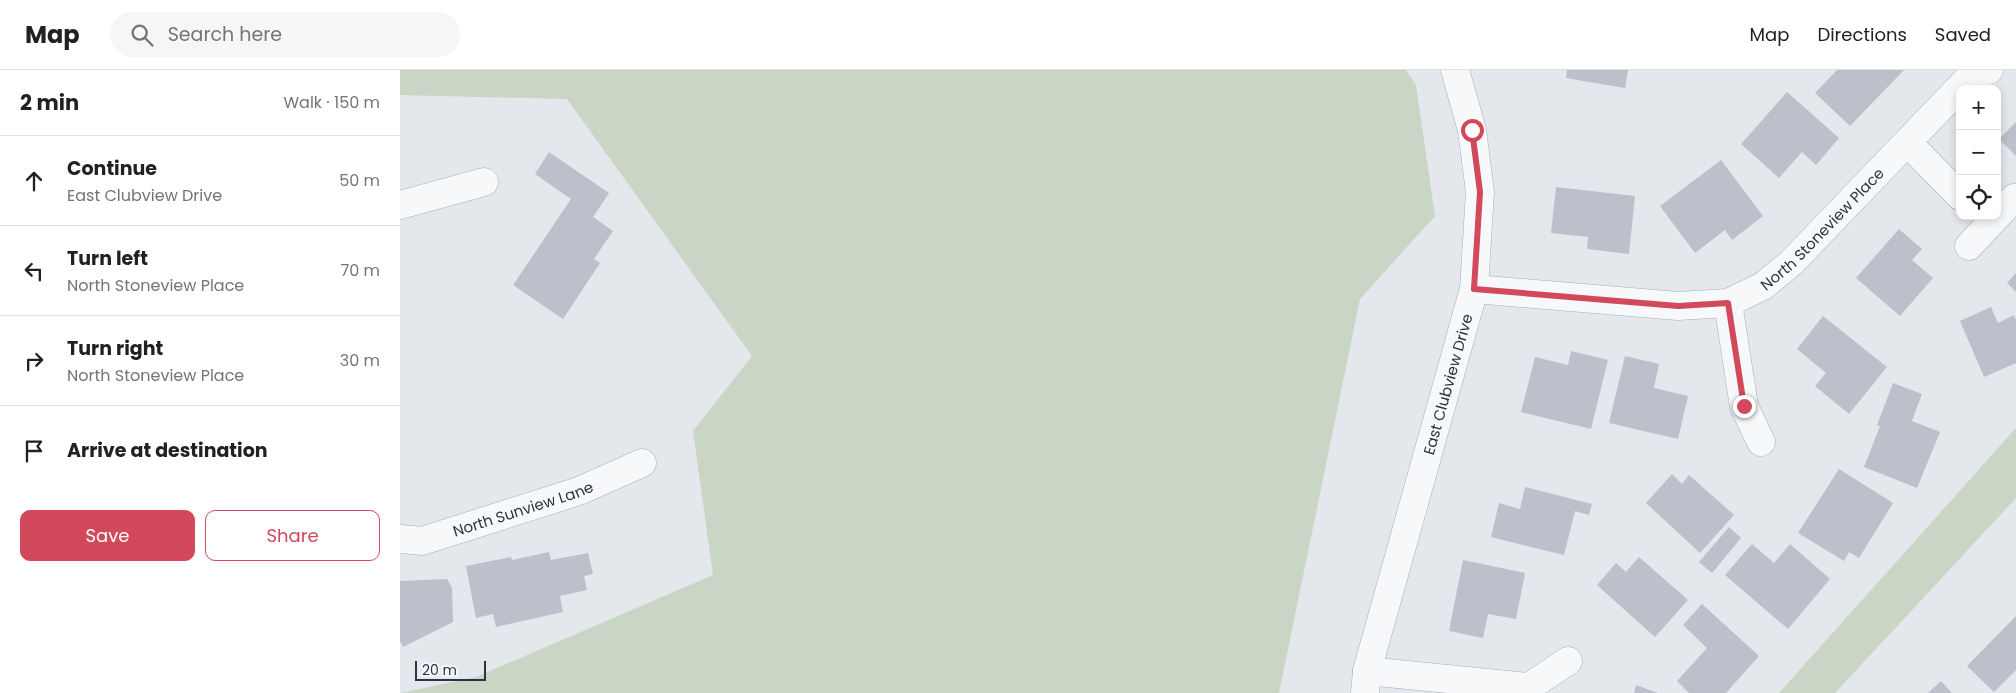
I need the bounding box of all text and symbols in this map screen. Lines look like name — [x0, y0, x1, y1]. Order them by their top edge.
search box — [110, 12, 460, 57]
text: Map — [25, 18, 80, 51]
icon: search — [128, 21, 156, 49]
text: Search here — [168, 21, 282, 48]
text: Map — [1750, 22, 1789, 47]
text: Directions — [1817, 22, 1907, 47]
text: Saved — [1935, 22, 1991, 47]
map controls — [1956, 85, 2001, 220]
button: + — [1956, 85, 2001, 130]
text: 2 min — [20, 88, 79, 117]
text: Walk · 150 m — [283, 91, 380, 114]
route start — [1461, 119, 1484, 142]
button: − — [1956, 130, 2001, 175]
text: Continue — [67, 155, 157, 182]
street label: North Stoneview Place — [1756, 163, 1888, 295]
icon: ahead — [20, 167, 48, 195]
text: 50 m — [339, 169, 380, 192]
button: locate — [1956, 175, 2001, 220]
text: East Clubview Drive — [67, 184, 222, 207]
text: Turn left — [67, 245, 148, 272]
icon: left — [20, 257, 48, 285]
text: 70 m — [340, 259, 380, 282]
text: North Stoneview Place — [67, 274, 244, 297]
street label: East Clubview Drive — [1418, 311, 1477, 457]
text: Turn right — [67, 335, 163, 362]
icon: right — [20, 347, 48, 375]
text: 30 m — [340, 349, 380, 372]
text: North Stoneview Place — [67, 364, 244, 387]
route end — [1733, 395, 1756, 418]
icon: arrive — [20, 437, 48, 465]
text: Arrive at destination — [67, 437, 268, 464]
street label: North Sunview Lane — [450, 476, 596, 541]
button: Save — [20, 510, 195, 561]
button: Share — [205, 510, 380, 561]
scale bar — [415, 658, 486, 681]
text: 20 m — [422, 660, 457, 680]

